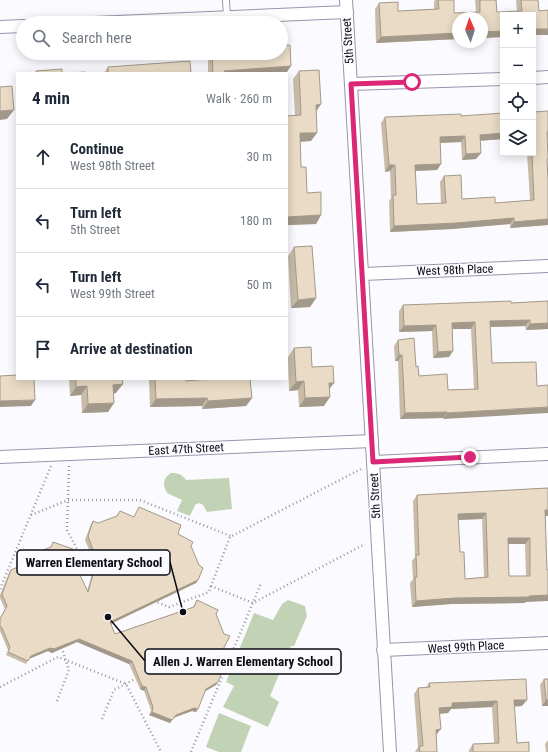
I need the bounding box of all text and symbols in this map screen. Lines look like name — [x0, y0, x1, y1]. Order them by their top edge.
north arrow — [452, 12, 488, 48]
map controls — [500, 12, 536, 156]
button: + — [500, 12, 536, 48]
search box — [16, 16, 288, 60]
street label: 5th Street — [339, 17, 357, 65]
icon: search — [30, 27, 52, 49]
text: Search here — [62, 29, 132, 47]
button: − — [500, 48, 536, 84]
route start — [403, 73, 421, 91]
button: locate — [500, 84, 536, 120]
text: 4 min — [32, 88, 70, 108]
text: Walk · 260 m — [206, 91, 272, 106]
button: layers — [500, 120, 536, 156]
text: Continue — [70, 140, 124, 158]
icon: ahead — [32, 146, 54, 168]
text: 30 m — [246, 149, 272, 164]
text: West 98th Street — [70, 158, 155, 173]
text: Turn left — [70, 204, 121, 222]
icon: left — [32, 210, 54, 232]
text: 180 m — [240, 213, 272, 228]
text: 5th Street — [70, 222, 120, 237]
street label: West 98th Place — [416, 262, 494, 278]
text: Turn left — [70, 268, 121, 286]
icon: left — [32, 274, 54, 296]
text: 50 m — [246, 277, 272, 292]
text: West 99th Street — [70, 286, 155, 301]
icon: arrive — [32, 338, 54, 360]
text: Arrive at destination — [70, 340, 193, 358]
street label: East 47th Street — [148, 440, 225, 458]
route end — [461, 448, 479, 466]
street label: 5th Street — [367, 472, 383, 519]
callout: Warren Elementary School — [17, 550, 170, 575]
text: Warren Elementary School — [26, 555, 162, 570]
street label: West 99th Place — [427, 638, 505, 656]
callout: Allen J. Warren Elementary School — [145, 649, 341, 674]
text: Allen J. Warren Elementary School — [153, 654, 333, 669]

